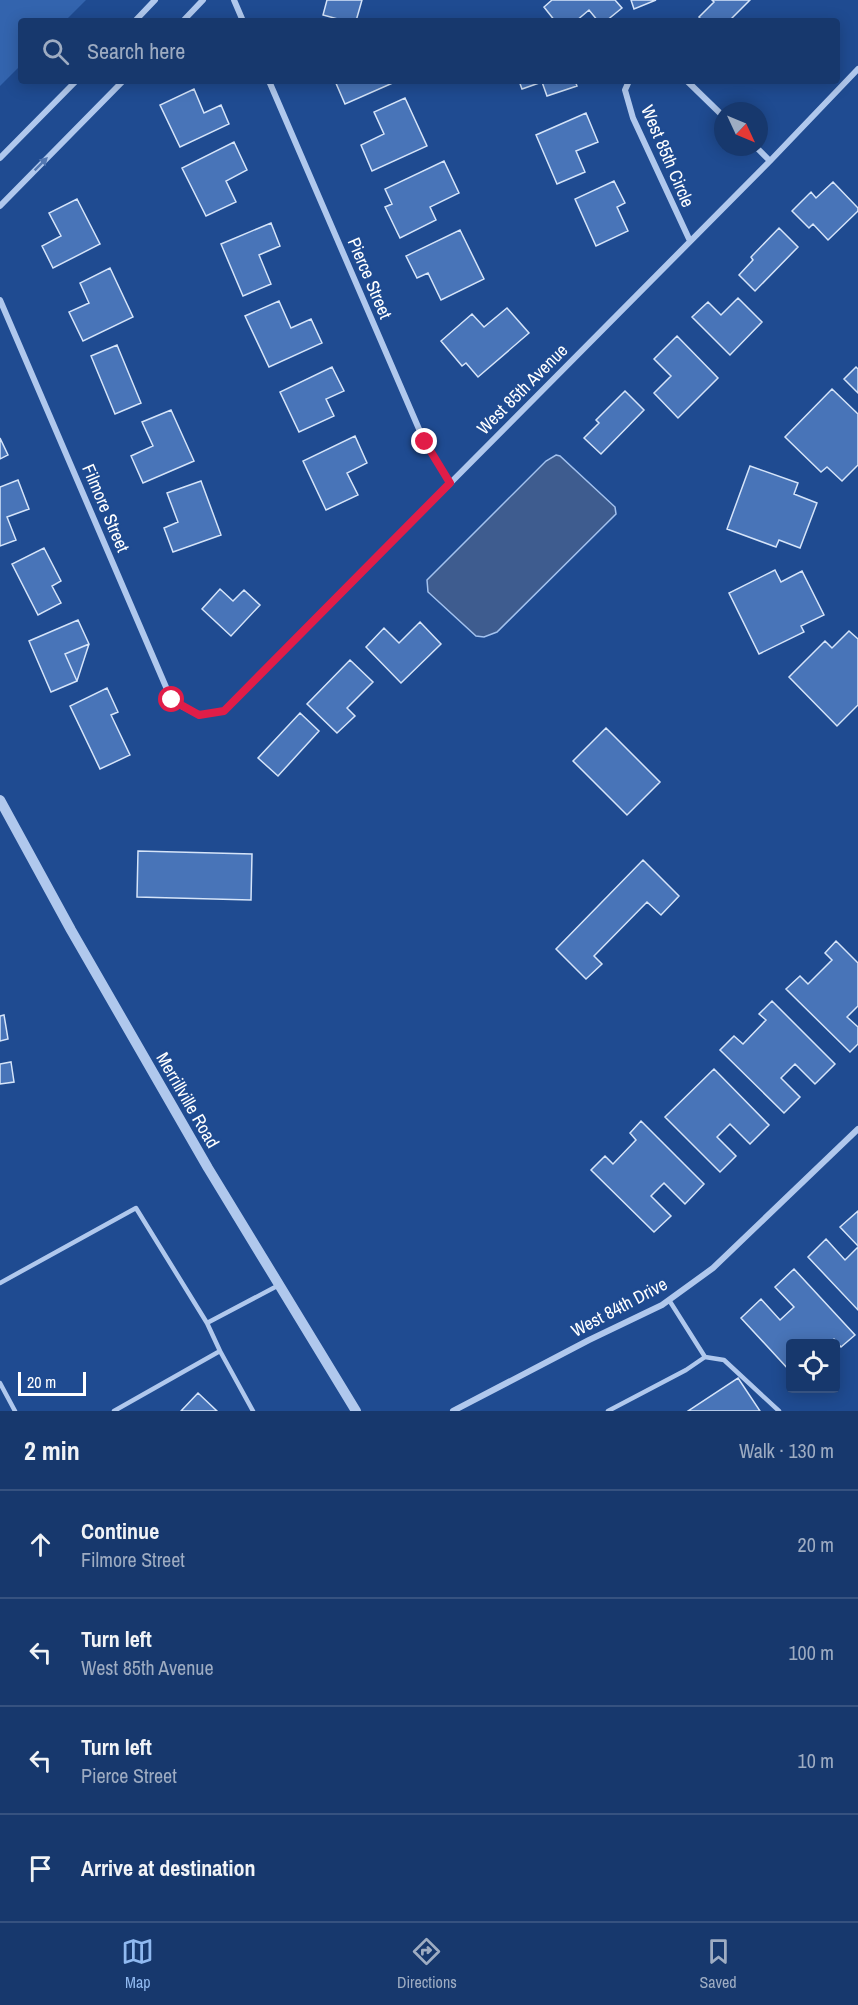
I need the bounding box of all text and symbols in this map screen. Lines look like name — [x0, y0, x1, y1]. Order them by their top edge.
search box — [18, 18, 840, 84]
icon: search — [39, 35, 72, 68]
text: Search here — [87, 36, 185, 66]
street label: West 85th Circle — [635, 101, 701, 211]
north arrow — [714, 102, 768, 156]
one-way arrow — [34, 157, 48, 172]
street label: Pierce Street — [342, 233, 398, 323]
street label: West 85th Avenue — [471, 338, 573, 440]
route end — [411, 428, 437, 454]
street label: Filmore Street — [76, 460, 136, 556]
route start — [158, 686, 184, 712]
street label: Merrillville Road — [151, 1048, 225, 1152]
street label: West 84th Drive — [567, 1271, 671, 1343]
map controls — [786, 1339, 840, 1393]
button: locate — [786, 1339, 840, 1393]
scale bar — [18, 1369, 86, 1396]
text: 20 m — [27, 1371, 56, 1393]
text: 2 min — [24, 1433, 80, 1468]
text: Walk · 130 m — [739, 1437, 834, 1464]
text: Continue — [81, 1516, 159, 1546]
icon: ahead — [24, 1528, 57, 1561]
text: 20 m — [798, 1531, 834, 1558]
text: Filmore Street — [81, 1546, 185, 1573]
text: Turn left — [81, 1624, 152, 1654]
icon: left — [24, 1636, 57, 1669]
text: 100 m — [788, 1639, 834, 1666]
text: West 85th Avenue — [81, 1654, 214, 1681]
text: Turn left — [81, 1732, 152, 1762]
icon: left — [24, 1744, 57, 1777]
text: 10 m — [798, 1747, 834, 1774]
text: Pierce Street — [81, 1762, 177, 1789]
icon: arrive — [24, 1852, 57, 1885]
text: Arrive at destination — [81, 1853, 255, 1883]
tab: Map — [121, 1935, 154, 1993]
tab: Directions — [397, 1935, 457, 1993]
tab: Saved — [699, 1935, 737, 1993]

